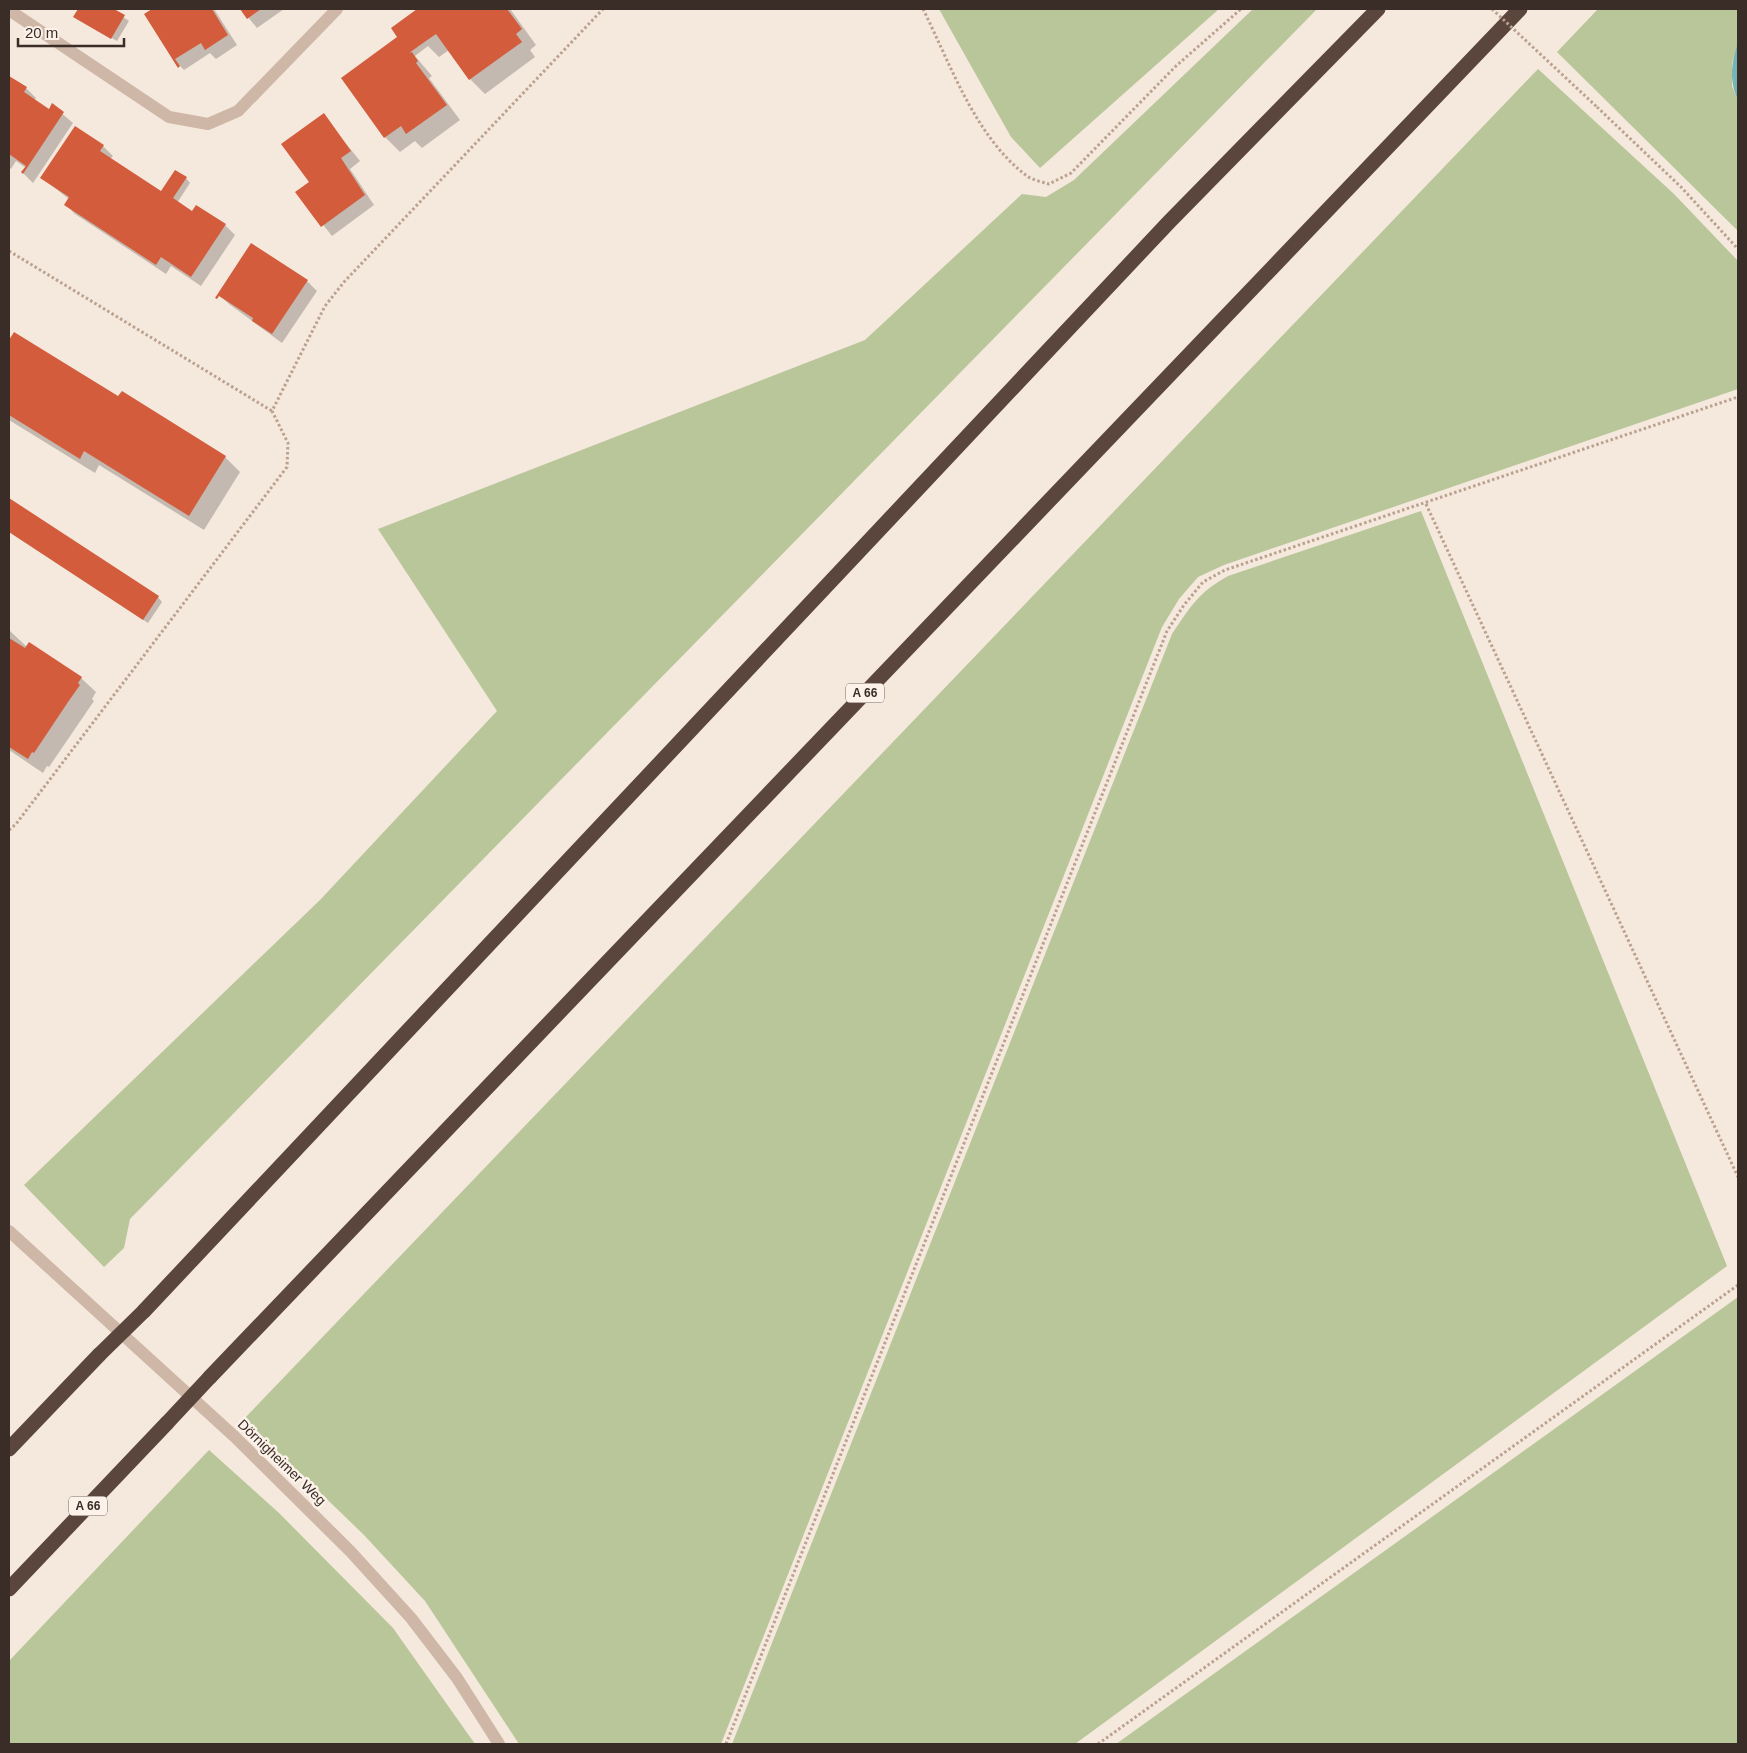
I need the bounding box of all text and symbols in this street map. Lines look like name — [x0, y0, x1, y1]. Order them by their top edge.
scale bar — [18, 15, 124, 47]
text: 20 m — [25, 24, 58, 41]
road number: A 66 — [846, 684, 884, 702]
street label: Dörnigheimer Weg — [235, 1416, 329, 1508]
road number: A 66 — [69, 1496, 107, 1515]

